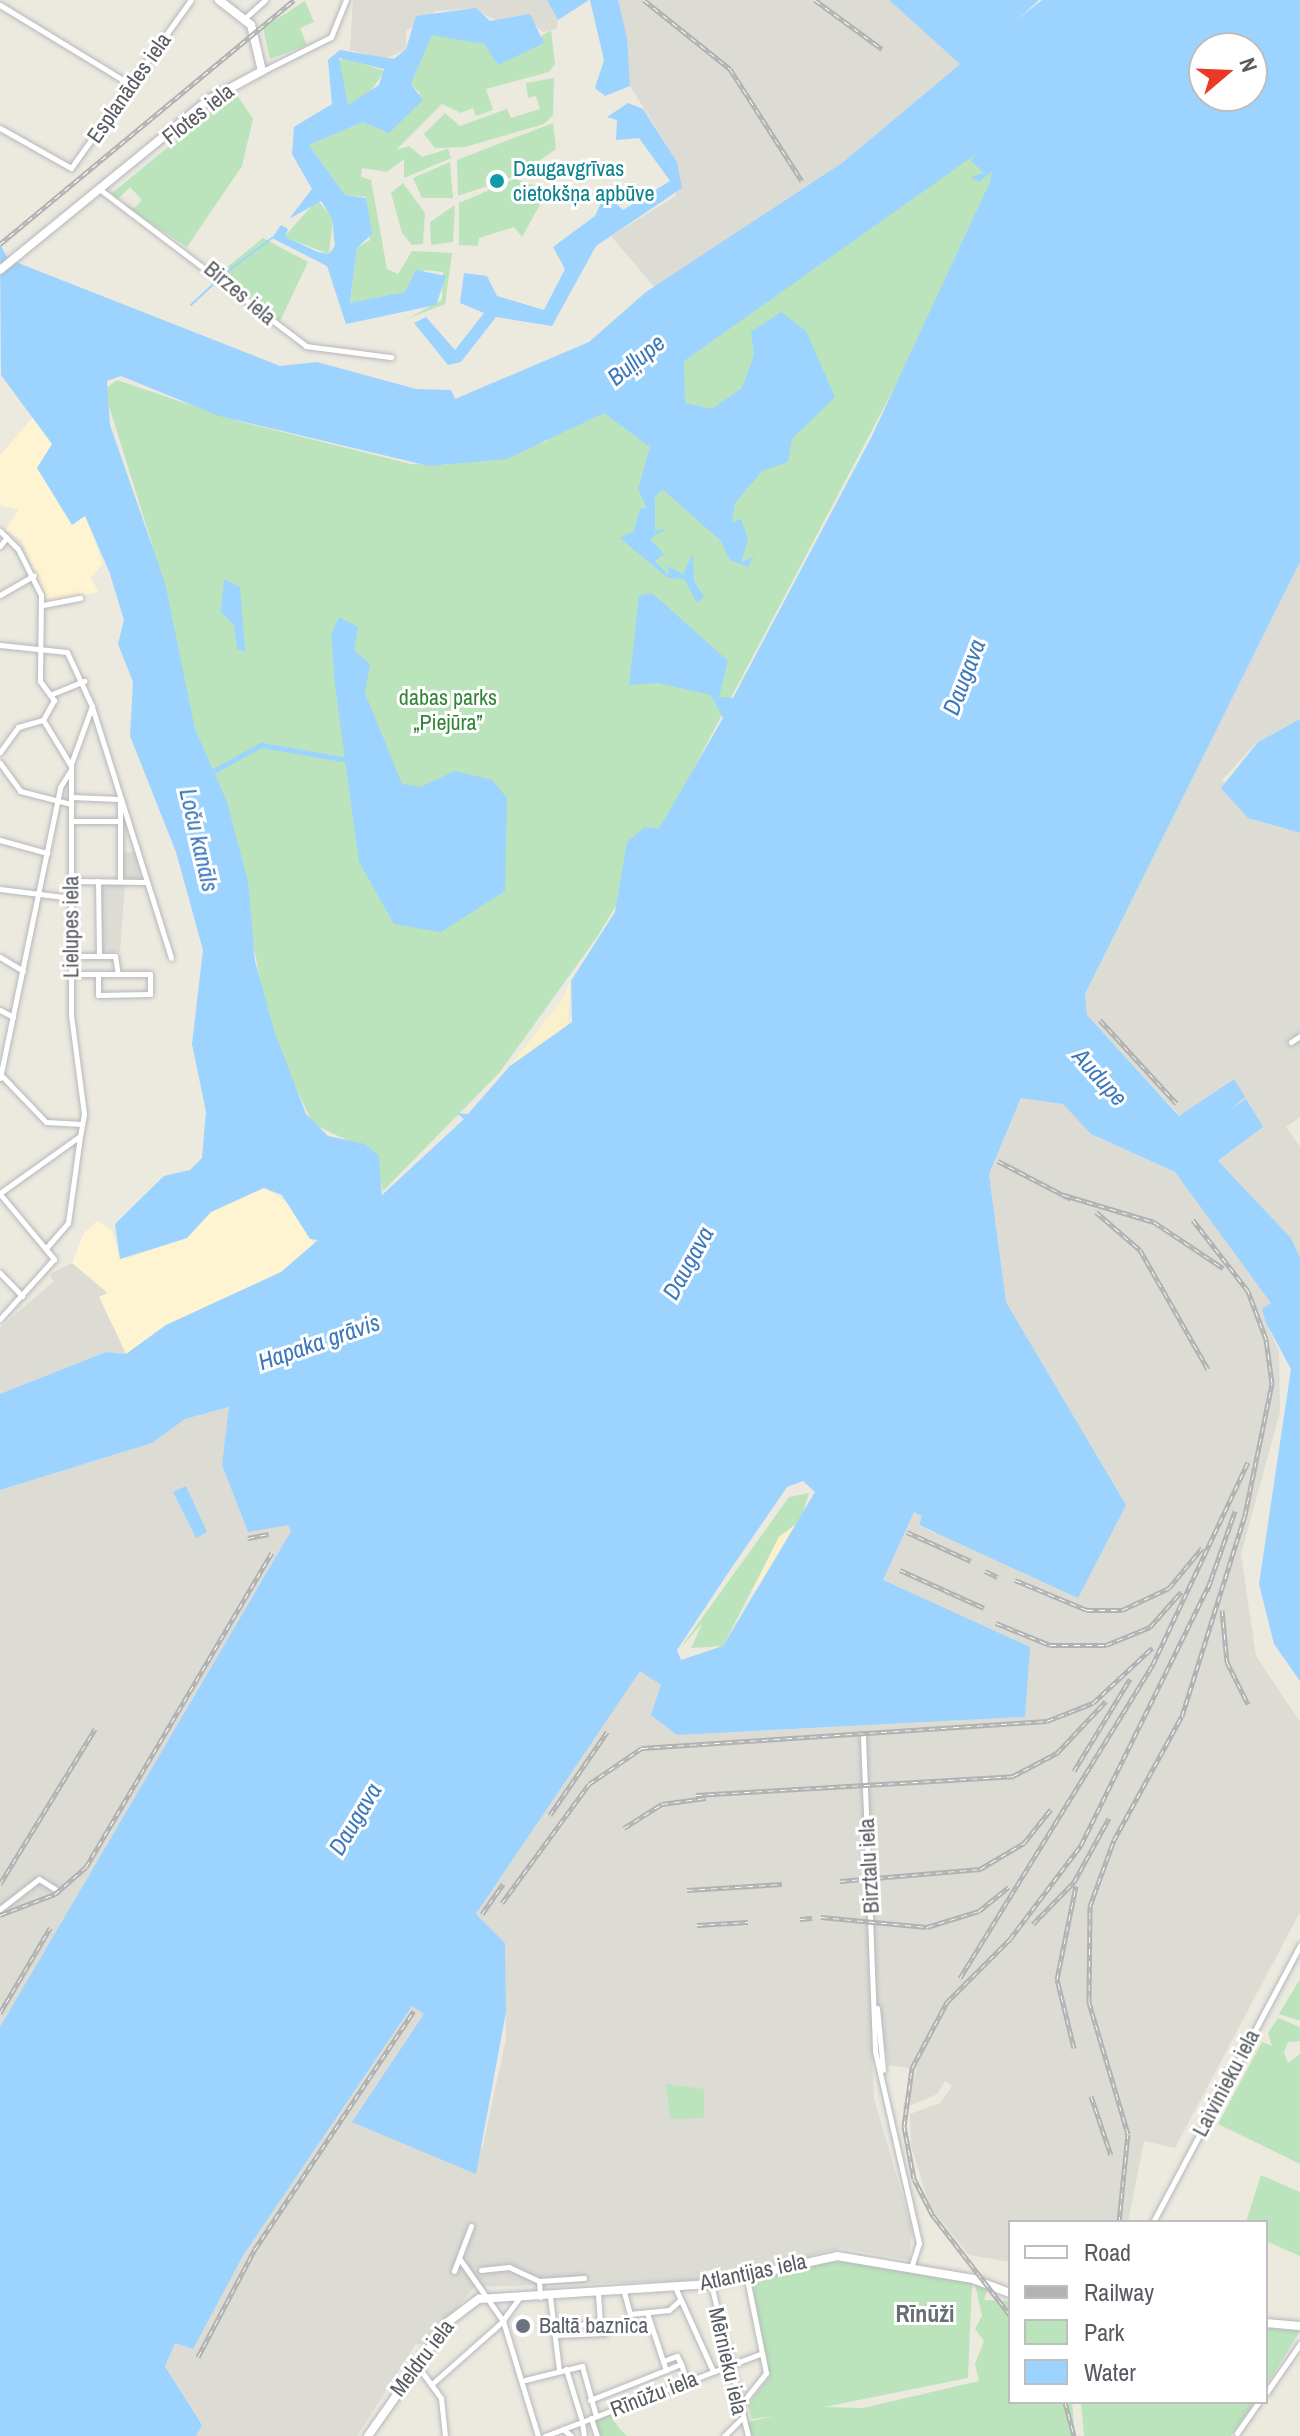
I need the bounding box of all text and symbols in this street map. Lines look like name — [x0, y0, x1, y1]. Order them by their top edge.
street label: Esplanādes iela — [81, 28, 177, 148]
north arrow — [1188, 32, 1268, 112]
text: N — [1232, 54, 1265, 76]
street label: Flotes iela — [157, 78, 239, 150]
place label: Daugavgrīvas cietokšņa apbūve — [513, 155, 654, 206]
marker: Daugavgrīvas cietokšņa apbūve — [488, 172, 506, 190]
street label: Birzes iela — [199, 255, 281, 331]
water label: Buļļupe — [601, 328, 671, 392]
water label: Daugava — [936, 635, 992, 719]
park label: dabas parks „Piejūra” — [399, 684, 497, 736]
water label: Loču kanāls — [173, 786, 225, 894]
street label: Lielupes iela — [58, 876, 84, 978]
water label: Audupe — [1067, 1042, 1133, 1112]
water label: Daugava — [656, 1222, 720, 1304]
water label: Hapaka grāvis — [254, 1308, 384, 1376]
water label: Daugava — [322, 1778, 388, 1860]
street label: Birztalu iela — [853, 1818, 885, 1914]
street label: Laivinieku iela — [1187, 2025, 1265, 2141]
legend — [1008, 2220, 1268, 2404]
text: Road — [1084, 2236, 1131, 2268]
street label: Atlantijas iela — [697, 2248, 809, 2296]
text: Railway — [1084, 2276, 1154, 2308]
district label: Rīnūži — [895, 2300, 955, 2328]
street label: Mērnieku iela — [703, 2305, 753, 2417]
place label: Baltā baznīca — [539, 2313, 648, 2339]
street label: Meldru iela — [385, 2314, 459, 2402]
text: Park — [1084, 2316, 1124, 2348]
marker: Baltā baznīca — [514, 2317, 532, 2335]
text: Water — [1084, 2356, 1136, 2388]
street label: Rīnūžu iela — [607, 2365, 701, 2423]

